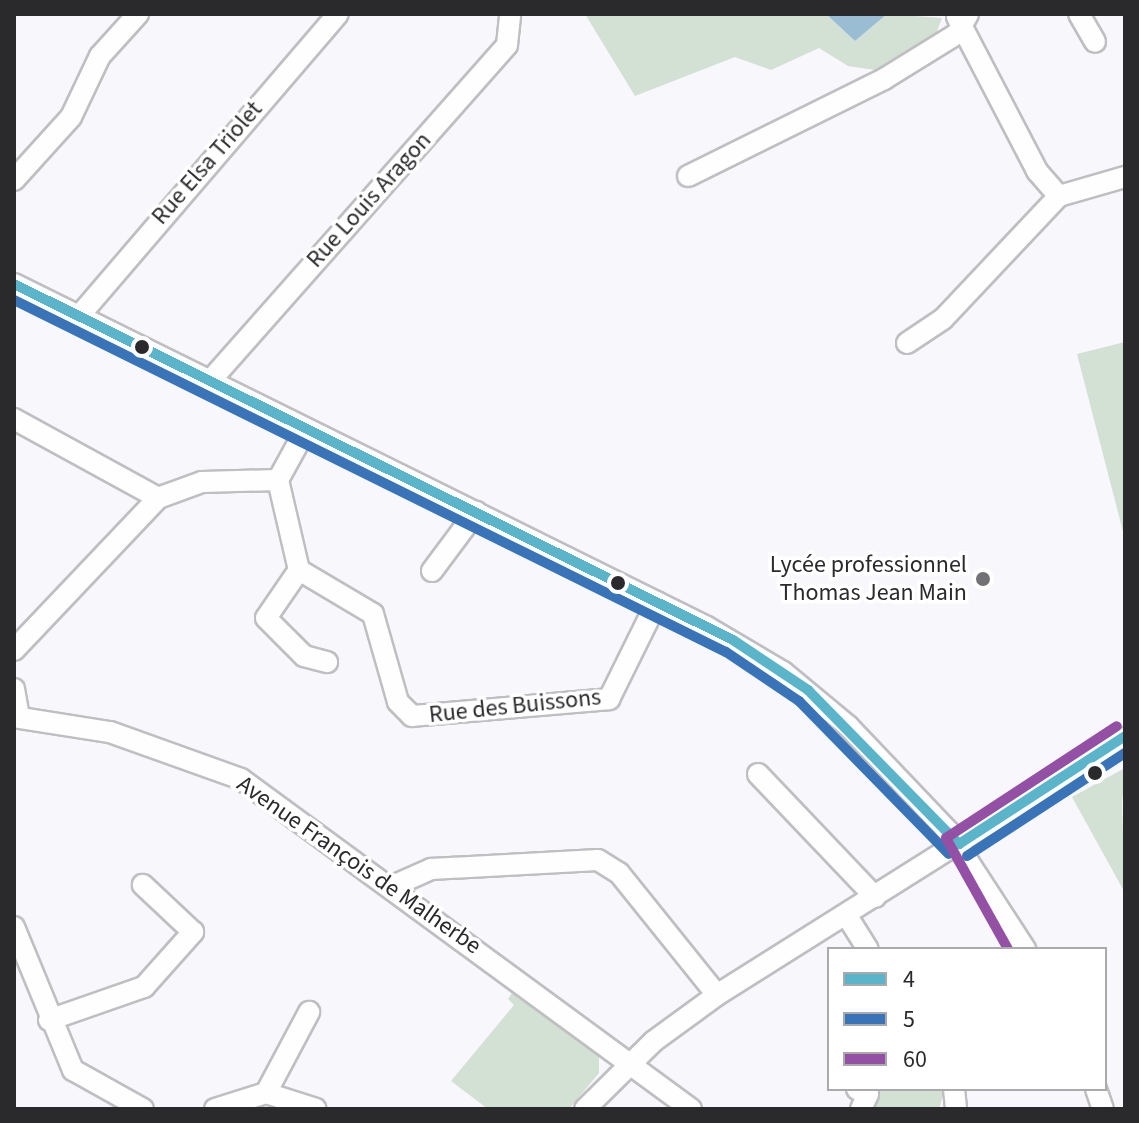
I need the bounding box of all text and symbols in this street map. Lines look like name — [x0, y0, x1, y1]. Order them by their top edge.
street label: Rue Elsa Triolet — [146, 95, 268, 231]
street label: Rue Louis Aragon — [301, 126, 437, 274]
unlabelled marker — [134, 339, 150, 355]
place label: Lycée professionnel Thomas Jean Main — [770, 551, 967, 607]
marker: Lycée professionnel Thomas Jean Main — [974, 570, 992, 588]
unlabelled marker — [610, 575, 626, 591]
street label: Rue des Buissons — [428, 683, 602, 729]
unlabelled marker — [1087, 765, 1103, 781]
street label: Avenue François de Malherbe — [231, 770, 487, 960]
legend — [827, 947, 1107, 1091]
text: 4 — [903, 962, 915, 997]
text: 5 — [903, 1002, 915, 1037]
text: 60 — [903, 1042, 927, 1077]

